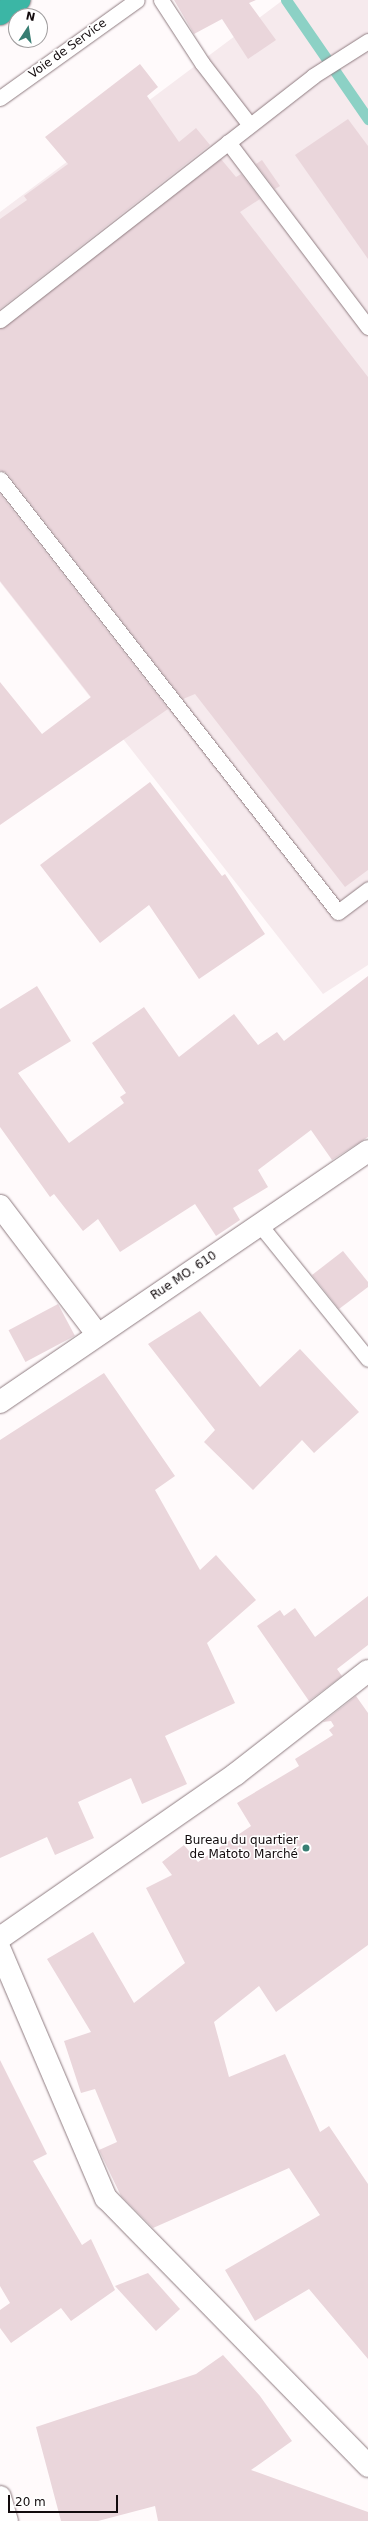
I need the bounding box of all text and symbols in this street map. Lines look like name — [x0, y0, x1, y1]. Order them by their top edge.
north arrow — [8, 8, 48, 48]
text: N — [25, 9, 36, 24]
street label: Voie de Service — [26, 16, 110, 82]
street label: Rue MO. 610 — [148, 1249, 220, 1303]
place label: Bureau du quartier de Matoto Marché — [184, 1834, 298, 1862]
marker: Bureau du quartier de Matoto Marché — [301, 1843, 311, 1853]
scale bar — [10, 2487, 120, 2513]
text: 20 m — [15, 2495, 46, 2509]

